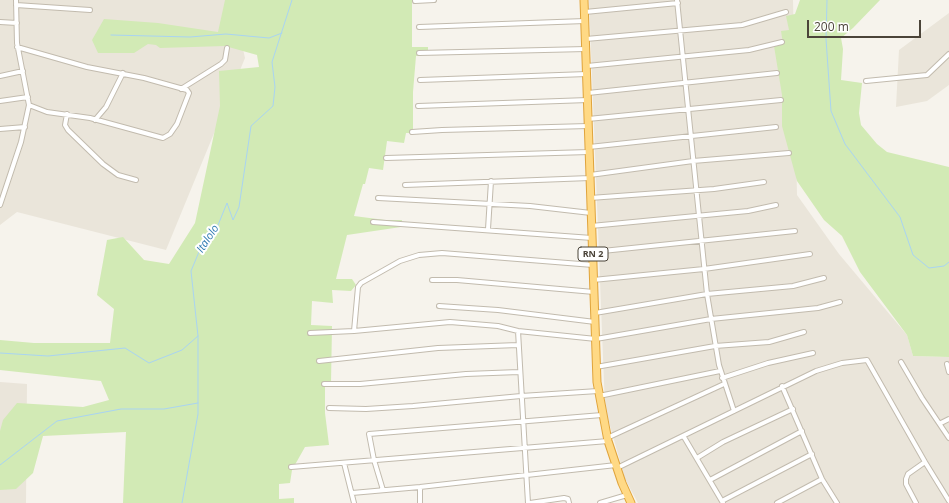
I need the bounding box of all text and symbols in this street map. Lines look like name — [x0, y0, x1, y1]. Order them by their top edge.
scale bar — [809, 12, 923, 38]
text: 200 m — [814, 18, 849, 35]
water label: Italolo — [194, 223, 222, 255]
road number: RN 2 — [578, 247, 608, 261]

